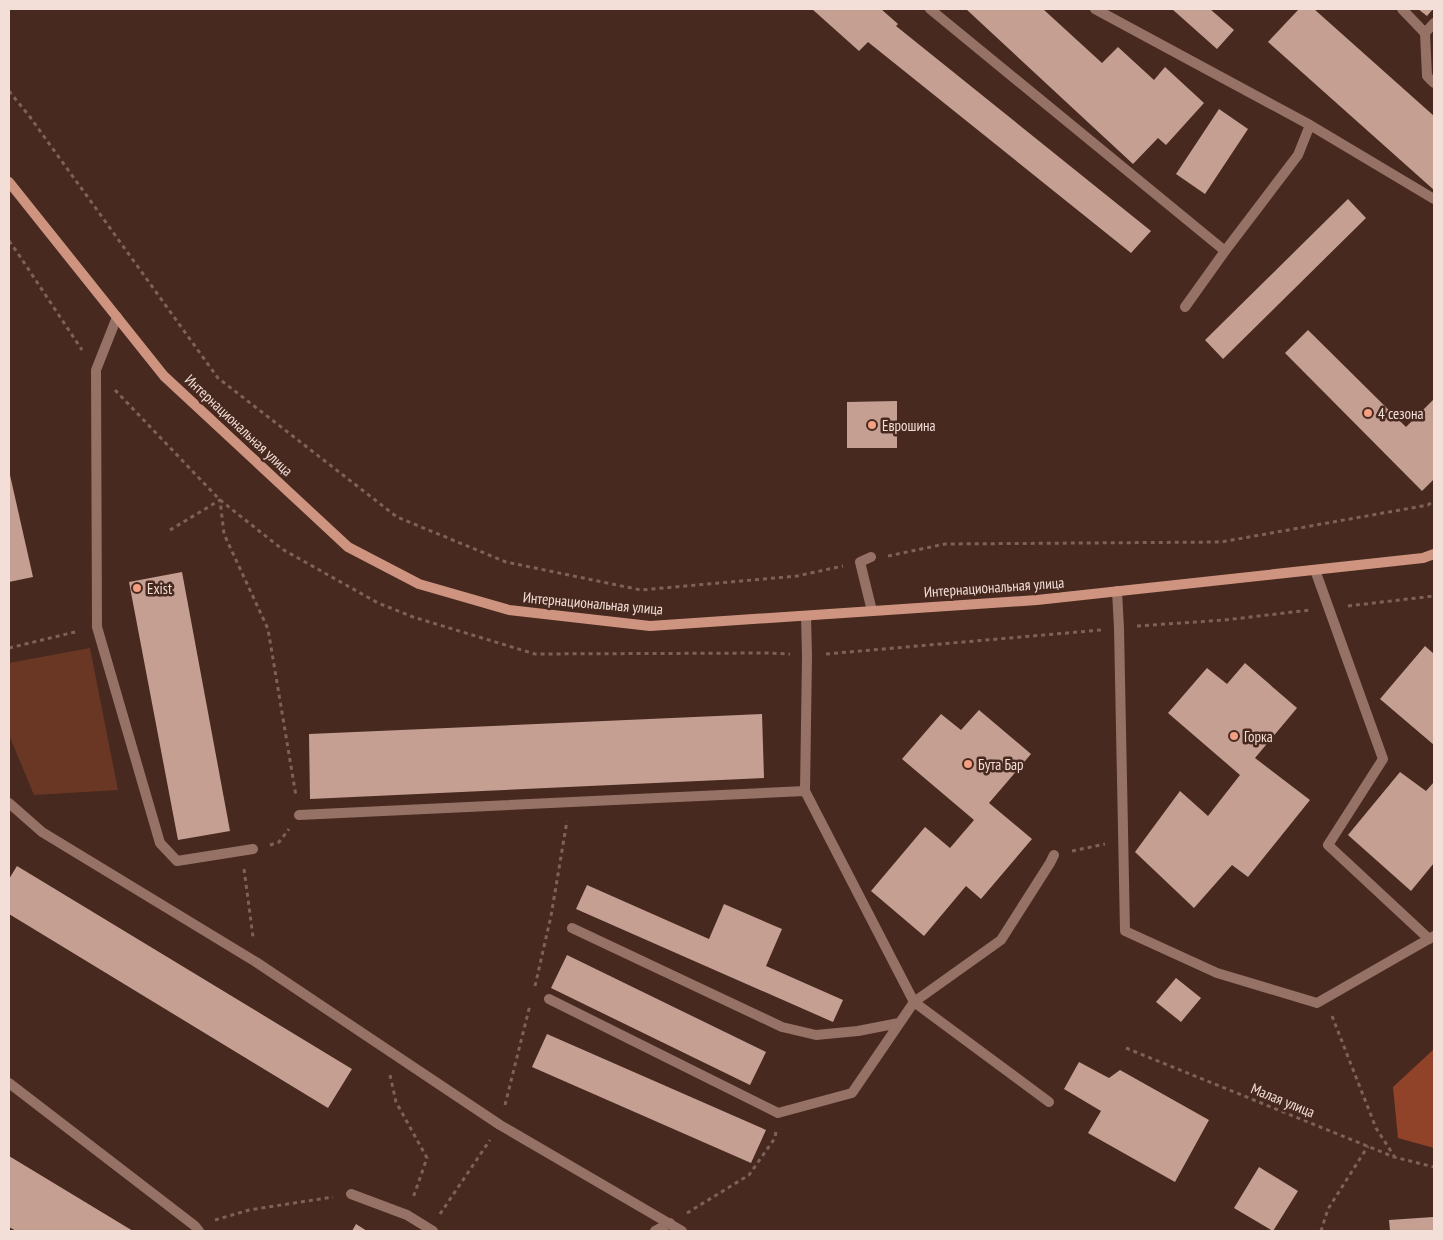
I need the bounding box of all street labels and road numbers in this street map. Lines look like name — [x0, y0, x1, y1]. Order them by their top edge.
street label: Интернациональная улица — [181, 370, 297, 480]
street label: Интернациональная улица — [923, 573, 1065, 601]
street label: Интернациональная улица — [522, 587, 664, 619]
street label: Малая улица — [1248, 1079, 1318, 1121]

